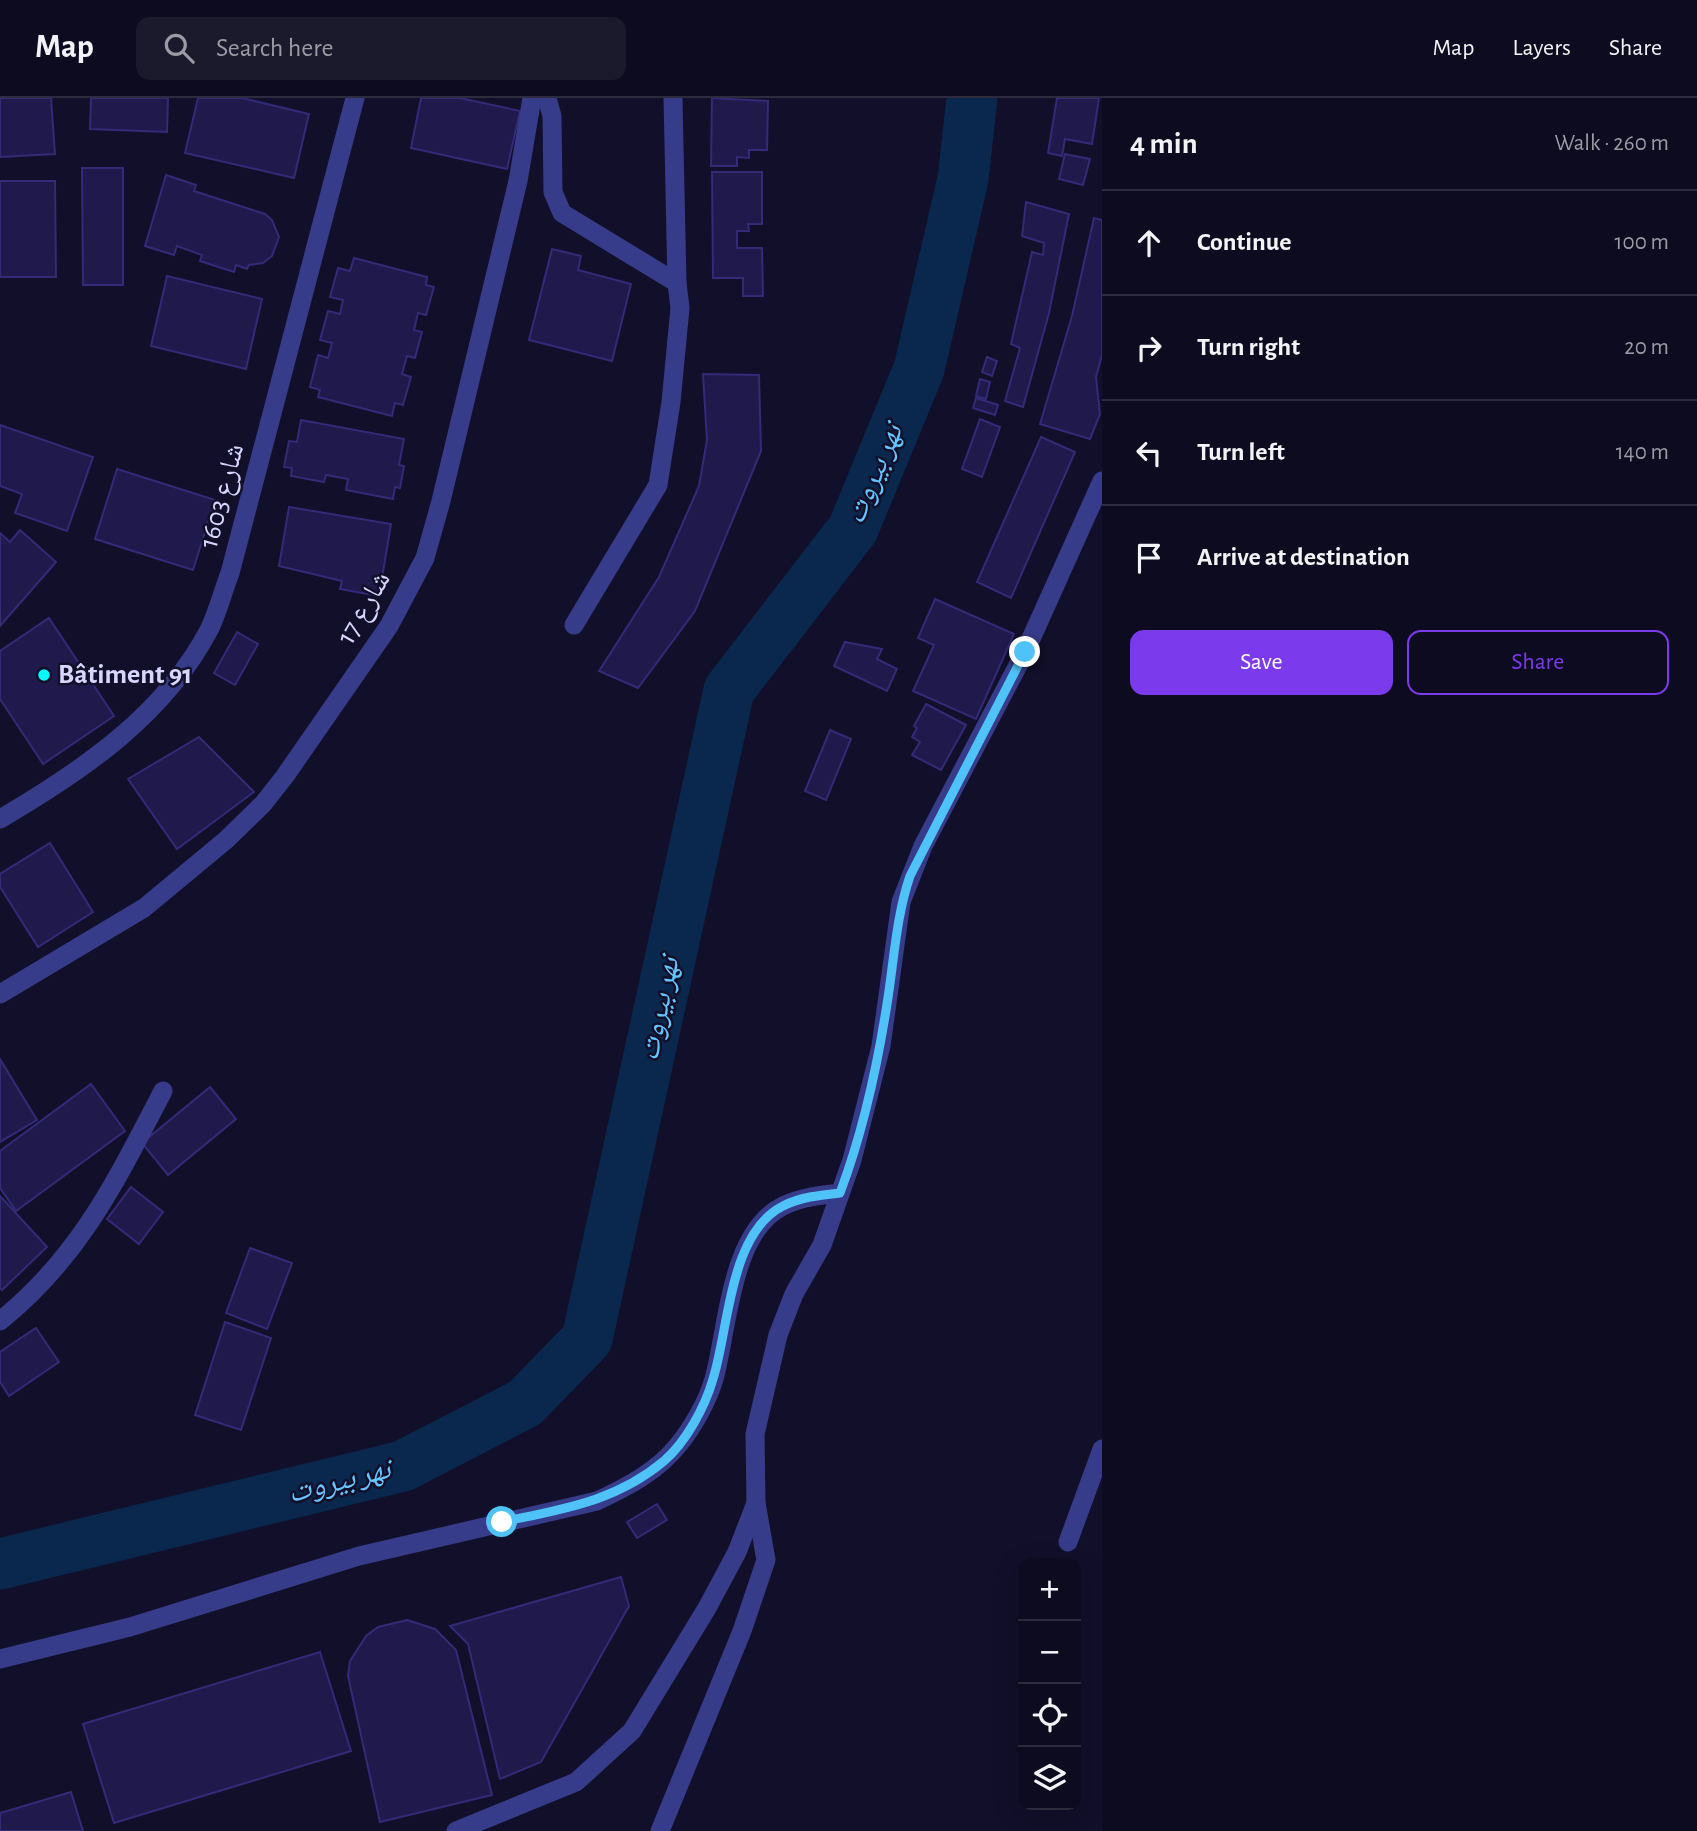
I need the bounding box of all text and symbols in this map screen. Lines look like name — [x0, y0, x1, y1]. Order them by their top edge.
search box — [136, 17, 626, 80]
icon: search — [160, 29, 198, 67]
text: Map — [35, 31, 94, 64]
text: Search here — [216, 35, 334, 61]
text: Map — [1432, 36, 1474, 60]
text: Layers — [1512, 36, 1571, 60]
text: Share — [1609, 36, 1662, 60]
text: 4 min — [1130, 129, 1198, 159]
text: Walk · 260 m — [1554, 132, 1669, 155]
icon: ahead — [1130, 224, 1168, 262]
text: Continue — [1197, 229, 1292, 255]
text: 100 m — [1615, 231, 1669, 254]
icon: right — [1130, 329, 1168, 367]
text: Turn right — [1197, 334, 1300, 360]
text: 20 m — [1624, 336, 1669, 359]
water label: نهر بيروت — [840, 416, 911, 528]
icon: left — [1130, 434, 1168, 472]
text: Turn left — [1197, 439, 1285, 465]
street label: شارع 1603 — [195, 441, 251, 552]
text: 140 m — [1616, 441, 1669, 464]
icon: arrive — [1130, 539, 1168, 577]
text: Arrive at destination — [1197, 544, 1410, 570]
street label: شارع 17 — [332, 567, 398, 650]
button: Save — [1130, 630, 1393, 695]
button: Share — [1407, 630, 1669, 695]
route end — [1009, 636, 1040, 667]
place label: Bâtiment 91 — [58, 661, 192, 689]
marker: Bâtiment 91 — [36, 667, 52, 683]
water label: نهر بيروت — [633, 950, 686, 1063]
water label: نهر بيروت — [285, 1453, 398, 1509]
route start — [486, 1506, 517, 1537]
map controls — [1018, 1558, 1081, 1810]
button: + — [1018, 1558, 1081, 1621]
button: − — [1018, 1621, 1081, 1684]
button: locate — [1018, 1684, 1081, 1747]
button: layers — [1018, 1747, 1081, 1810]

